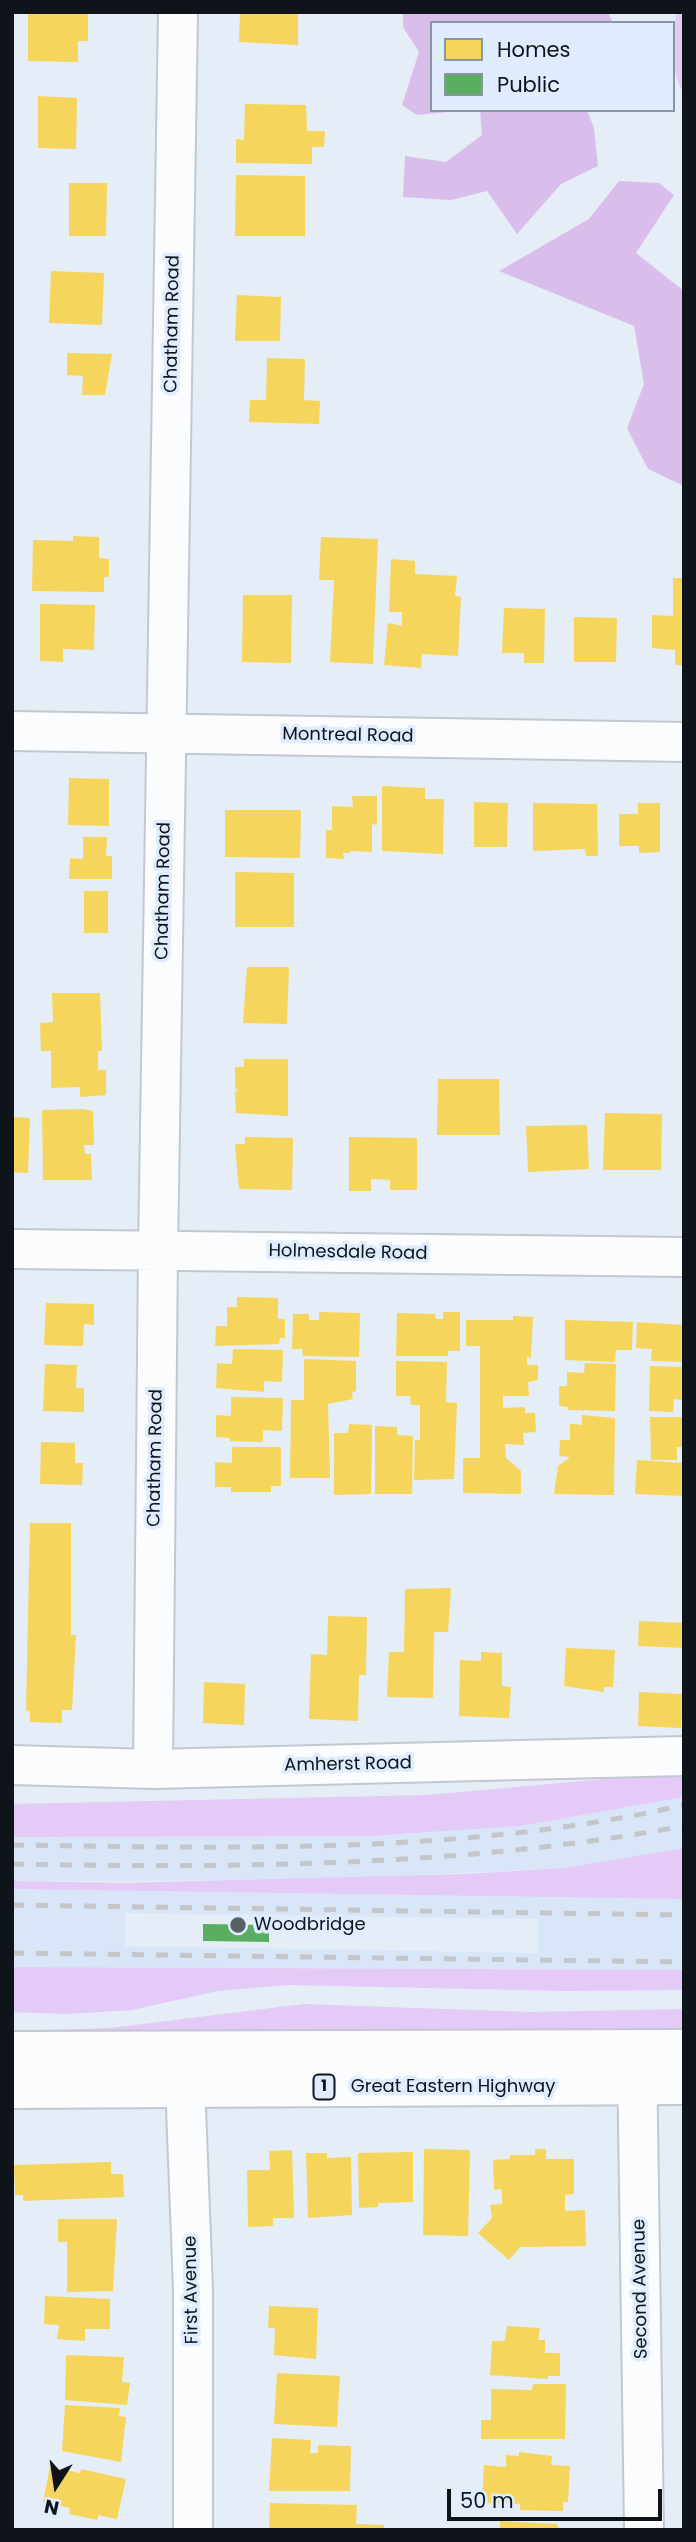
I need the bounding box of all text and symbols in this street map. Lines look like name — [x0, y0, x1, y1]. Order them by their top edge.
legend — [430, 21, 675, 112]
text: Homes — [497, 35, 571, 64]
text: Public — [497, 70, 560, 99]
street label: Chatham Road — [161, 255, 185, 393]
street label: Montreal Road — [282, 724, 414, 748]
street label: Chatham Road — [152, 822, 176, 960]
street label: Holmesdale Road — [268, 1241, 428, 1265]
street label: Chatham Road — [144, 1389, 168, 1527]
street label: Amherst Road — [284, 1753, 412, 1777]
place label: Woodbridge — [254, 1914, 366, 1936]
marker: Woodbridge — [228, 1915, 248, 1935]
road number: 1 — [314, 2074, 334, 2100]
street label: Great Eastern Highway — [351, 2076, 555, 2098]
street label: Second Avenue — [629, 2219, 653, 2359]
street label: First Avenue — [180, 2236, 204, 2344]
north arrow — [21, 2451, 91, 2521]
scale bar — [451, 2476, 666, 2520]
text: 50 m — [460, 2486, 514, 2515]
text: N — [42, 2492, 61, 2522]

